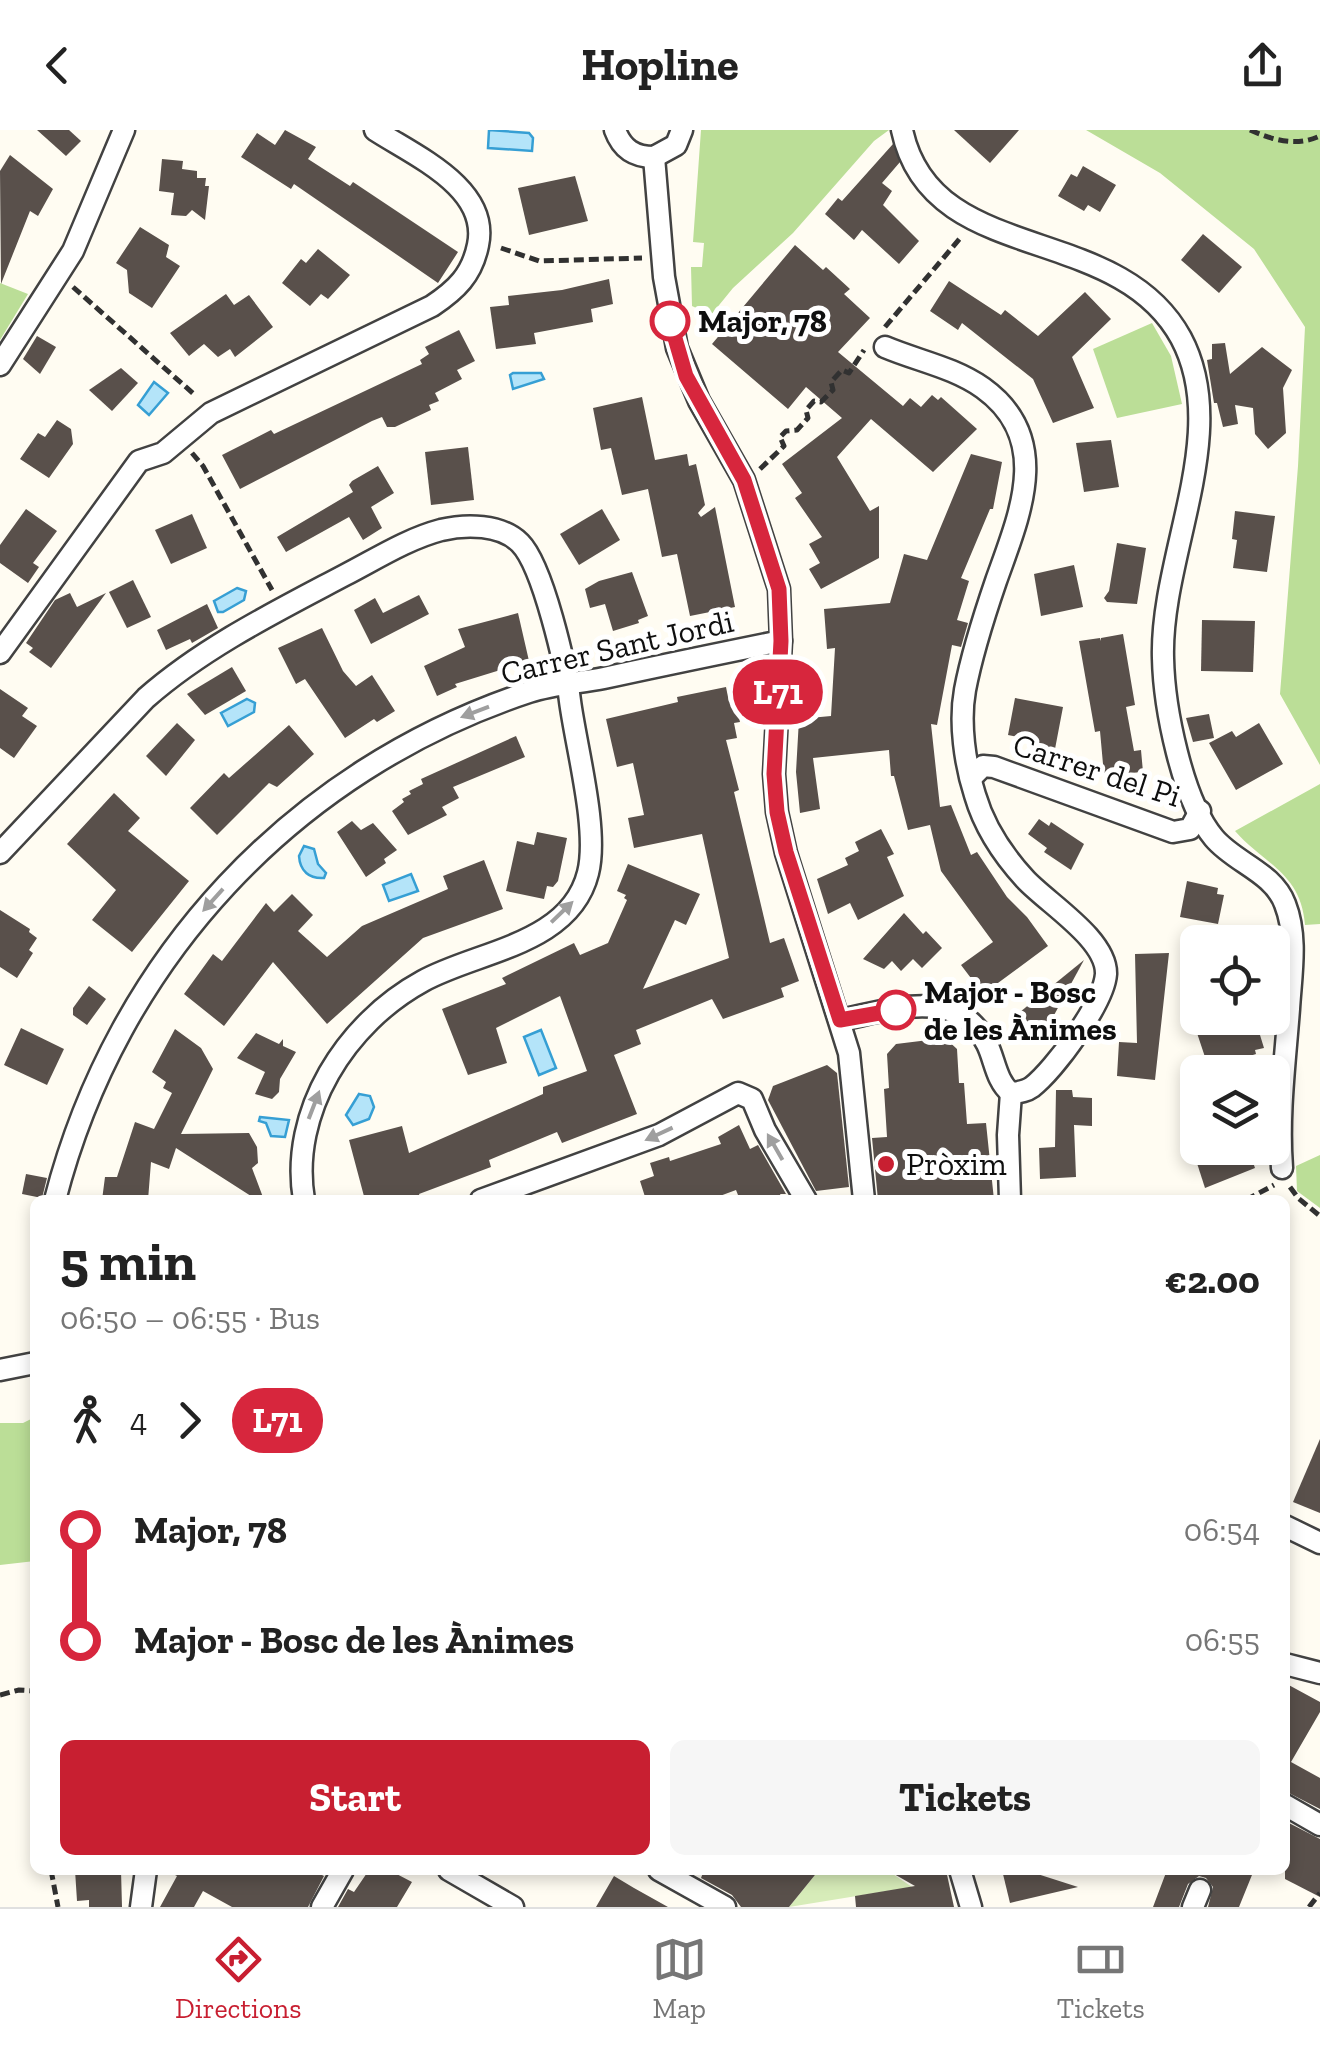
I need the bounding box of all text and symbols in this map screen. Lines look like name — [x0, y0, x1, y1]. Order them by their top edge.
icon: back — [30, 38, 85, 93]
text: Hopline — [581, 38, 739, 92]
icon: share — [1235, 38, 1290, 93]
marker: Major, 78 — [651, 302, 689, 340]
place label: Major, 78 — [698, 302, 827, 340]
street label: Carrer Sant Jordi — [497, 602, 737, 692]
line badge: L71 — [720, 660, 836, 724]
text: L71 — [753, 671, 803, 713]
one-way arrow — [460, 705, 490, 721]
street label: Carrer del Pi — [1008, 725, 1186, 815]
one-way arrow — [203, 887, 225, 912]
one-way arrow — [550, 901, 574, 924]
map controls — [1180, 925, 1290, 1165]
button: locate — [1180, 925, 1290, 1035]
place label: Major - Bosc de les Ànimes — [924, 973, 1117, 1048]
marker: Major - Bosc de les Ànimes — [877, 991, 915, 1029]
button: layers — [1180, 1055, 1290, 1165]
one-way arrow — [307, 1089, 323, 1119]
one-way arrow — [645, 1125, 674, 1142]
one-way arrow — [767, 1133, 784, 1161]
place label: Pròxim — [906, 1145, 1007, 1183]
marker: Pròxim — [875, 1153, 897, 1175]
text: 5 min — [60, 1228, 196, 1294]
text: €2.00 — [1165, 1257, 1260, 1303]
text: 06:50 – 06:55 · Bus — [60, 1299, 320, 1337]
icon: walk — [60, 1393, 115, 1448]
icon: forward — [162, 1393, 217, 1448]
text: L71 — [252, 1399, 303, 1441]
text: 4 — [130, 1401, 147, 1439]
text: Major, 78 — [134, 1507, 287, 1553]
text: 06:54 — [1184, 1511, 1260, 1549]
text: Major - Bosc de les Ànimes — [134, 1617, 574, 1663]
text: 06:55 — [1185, 1621, 1260, 1659]
button: Start — [60, 1740, 650, 1855]
button: Tickets — [670, 1740, 1260, 1855]
tab: Directions — [175, 1932, 301, 2025]
tab: Map — [652, 1932, 707, 2025]
tab: Tickets — [1057, 1932, 1145, 2025]

